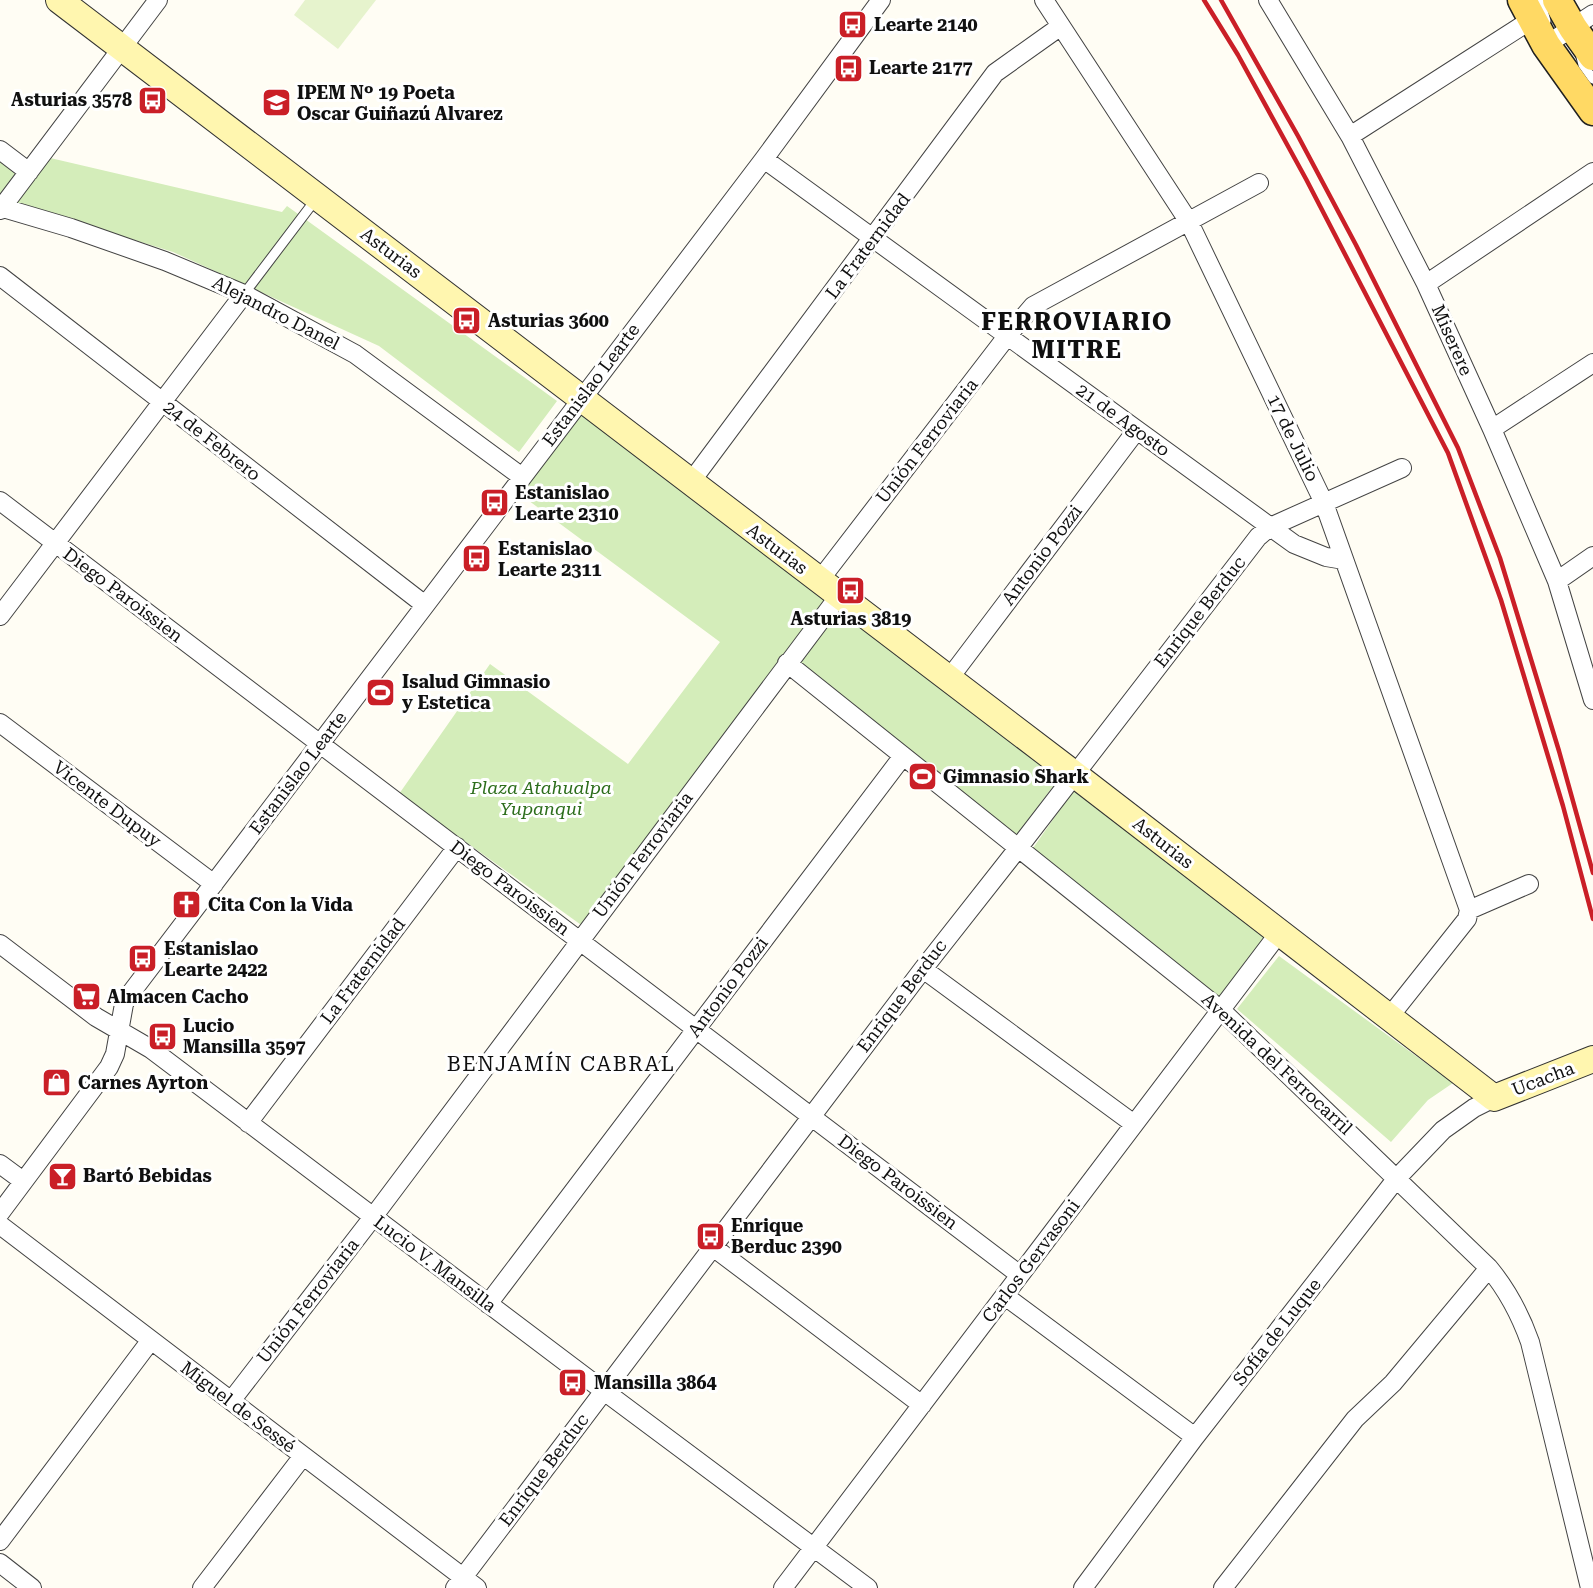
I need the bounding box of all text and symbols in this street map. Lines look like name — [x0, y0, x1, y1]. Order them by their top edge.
bus stop icon: Learte 2140 — [837, 9, 869, 41]
place label: Learte 2140 — [874, 14, 978, 35]
bus stop icon: Learte 2177 — [832, 52, 864, 84]
place label: Learte 2177 — [869, 57, 973, 78]
place label: IPEM Nº 19 Poeta Oscar Guiñazú Alvarez — [297, 82, 503, 124]
bus stop icon: Asturias 3578 — [137, 84, 169, 116]
school or university icon: IPEM Nº 19 Poeta Oscar Guiñazú Alvarez — [260, 87, 292, 119]
place label: Asturias 3578 — [11, 89, 132, 110]
street label: La Fraternidad — [821, 188, 914, 303]
street label: Asturias — [357, 223, 426, 282]
street label: Alejandro Danel — [209, 271, 344, 354]
street label: Miserere — [1428, 301, 1477, 379]
bus stop icon: Asturias 3600 — [451, 305, 483, 337]
district label: FERROVIARIO MITRE — [981, 308, 1173, 364]
place label: Asturias 3600 — [488, 310, 609, 331]
street label: Estanislao Learte — [538, 319, 644, 450]
street label: Unión Ferroviaria — [871, 374, 982, 507]
street label: 21 de Agosto — [1072, 379, 1174, 461]
street label: 17 de Julio — [1263, 391, 1324, 485]
street label: 24 de Febrero — [160, 396, 265, 485]
place label: Estanislao Learte 2310 — [515, 482, 619, 524]
bus stop icon: Estanislao Learte 2310 — [478, 487, 510, 519]
street label: Antonio Pozzi — [997, 500, 1086, 609]
street label: Asturias — [743, 519, 812, 578]
place label: Estanislao Learte 2311 — [498, 538, 602, 580]
street label: Diego Paroissien — [59, 543, 187, 647]
bus stop icon: Estanislao Learte 2311 — [461, 543, 493, 575]
street label: Enrique Berduc — [1150, 552, 1250, 672]
bus stop icon: Asturias 3819 — [835, 574, 867, 606]
place label: Asturias 3819 — [791, 608, 911, 629]
place label: Isalud Gimnasio y Estetica — [402, 671, 551, 713]
sports icon: Isalud Gimnasio y Estetica — [365, 676, 397, 708]
street label: Estanislao Learte — [245, 707, 351, 838]
street label: Vicente Dupuy — [49, 756, 166, 851]
sports icon: Gimnasio Shark — [906, 761, 938, 793]
place label: Gimnasio Shark — [943, 766, 1089, 787]
park label: Plaza Atahualpa Yupanqui — [469, 777, 612, 819]
street label: Unión Ferroviaria — [588, 787, 697, 922]
street label: Asturias — [1129, 813, 1198, 873]
street label: Diego Paroissien — [446, 836, 574, 940]
church icon: Cita Con la Vida — [171, 889, 203, 921]
place label: Cita Con la Vida — [208, 894, 353, 915]
street label: La Fraternidad — [316, 913, 409, 1028]
street label: Antonio Pozzi — [683, 932, 772, 1041]
street label: Enrique Berduc — [852, 935, 951, 1056]
place label: Estanislao Learte 2422 — [164, 938, 268, 980]
bus stop icon: Estanislao Learte 2422 — [127, 943, 159, 975]
supermarket icon: Almacen Cacho — [70, 981, 102, 1013]
place label: Almacen Cacho — [107, 986, 249, 1007]
street label: Avenida del Ferrocarril — [1198, 988, 1357, 1139]
place label: Lucio Mansilla 3597 — [183, 1015, 306, 1057]
bus stop icon: Lucio Mansilla 3597 — [146, 1020, 178, 1052]
district label: BENJAMÍN CABRAL — [447, 1051, 675, 1076]
street label: Ucacha — [1509, 1057, 1577, 1100]
shop icon: Carnes Ayrton — [41, 1067, 73, 1099]
place label: Carnes Ayrton — [78, 1072, 208, 1093]
street label: Diego Paroissien — [834, 1130, 962, 1234]
bar icon: Bartó Bebidas — [46, 1160, 78, 1192]
place label: Bartó Bebidas — [83, 1165, 212, 1186]
street label: Carlos Gervasoni — [978, 1195, 1084, 1326]
street label: Lucio V. Mansilla — [370, 1211, 501, 1316]
place label: Enrique Berduc 2390 — [731, 1215, 842, 1257]
bus stop icon: Enrique Berduc 2390 — [694, 1220, 726, 1252]
street label: Unión Ferroviaria — [252, 1234, 363, 1367]
street label: Sofía de Luque — [1228, 1274, 1325, 1389]
street label: Miguel de Sessé — [177, 1357, 300, 1457]
bus stop icon: Mansilla 3864 — [557, 1367, 589, 1399]
place label: Mansilla 3864 — [594, 1372, 717, 1393]
street label: Enrique Berduc — [494, 1409, 593, 1530]

